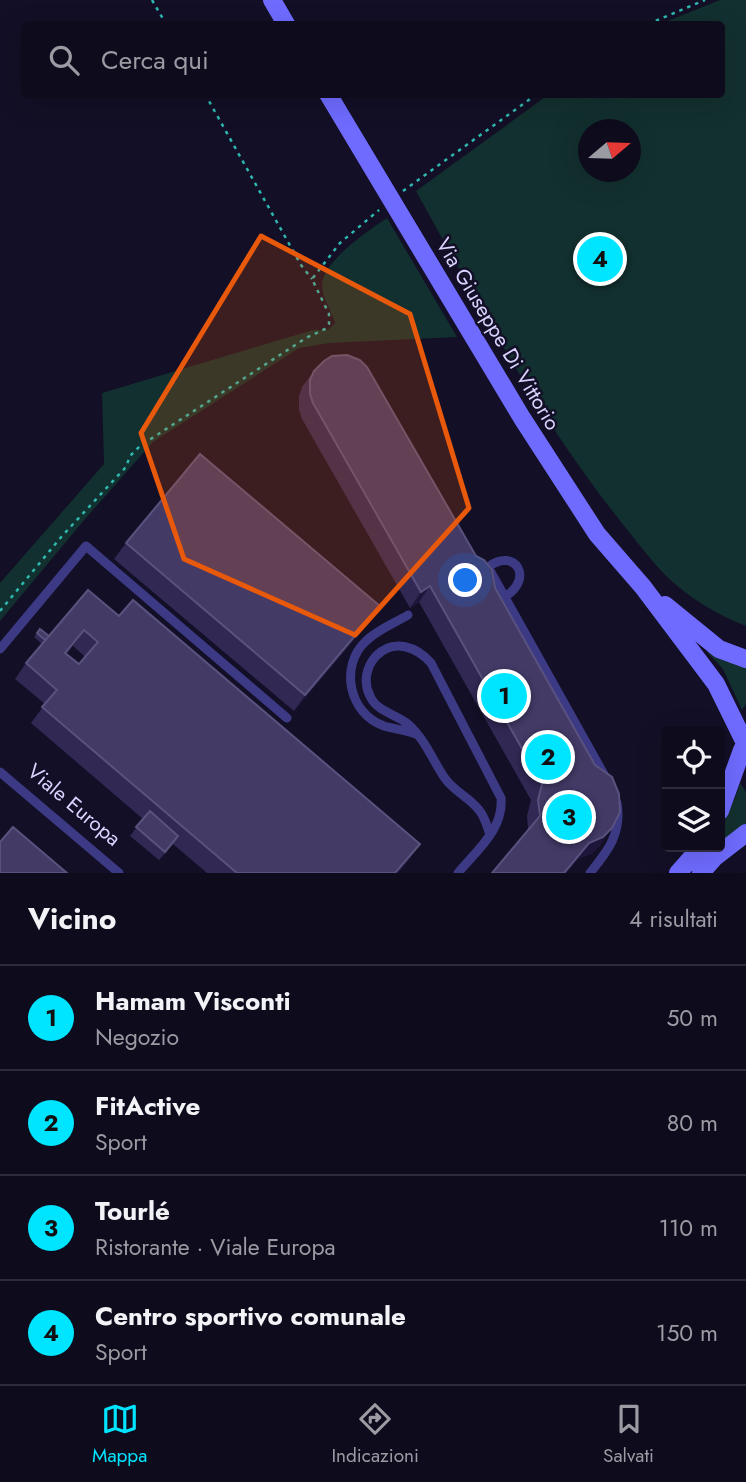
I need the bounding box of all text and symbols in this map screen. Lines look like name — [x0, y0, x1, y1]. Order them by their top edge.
search box — [21, 21, 725, 98]
icon: search — [45, 41, 83, 79]
text: Cerca qui — [101, 41, 209, 79]
north arrow — [578, 119, 641, 182]
street label: Via Giuseppe Di Vittorio — [429, 232, 567, 436]
pin: 4 — [577, 233, 623, 285]
your location — [448, 563, 482, 597]
pin: 1 — [481, 670, 527, 722]
map controls — [662, 726, 725, 852]
button: locate — [662, 726, 725, 789]
pin: 2 — [525, 731, 571, 783]
street label: Viale Europa — [21, 757, 127, 853]
button: layers — [662, 789, 725, 852]
pin: 3 — [546, 791, 592, 843]
text: Vicino — [28, 897, 116, 940]
text: 4 risultati — [629, 902, 718, 936]
text: Hamam Visconti — [95, 982, 291, 1020]
text: 1 — [45, 1001, 57, 1035]
text: 50 m — [666, 1001, 718, 1035]
text: Negozio — [95, 1020, 179, 1054]
text: FitActive — [95, 1087, 200, 1125]
text: 2 — [43, 1106, 59, 1140]
text: 80 m — [667, 1106, 718, 1140]
text: Sport — [95, 1125, 147, 1159]
text: Tourlé — [95, 1192, 170, 1230]
text: 3 — [44, 1211, 58, 1245]
text: 110 m — [659, 1211, 718, 1245]
text: Ristorante · Viale Europa — [95, 1230, 336, 1264]
text: Centro sportivo comunale — [95, 1297, 406, 1335]
text: 4 — [43, 1316, 59, 1350]
text: 150 m — [656, 1316, 718, 1350]
text: Sport — [95, 1335, 147, 1369]
tab: Mappa — [92, 1400, 147, 1469]
tab: Indicazioni — [331, 1400, 419, 1469]
tab: Salvati — [603, 1400, 654, 1469]

